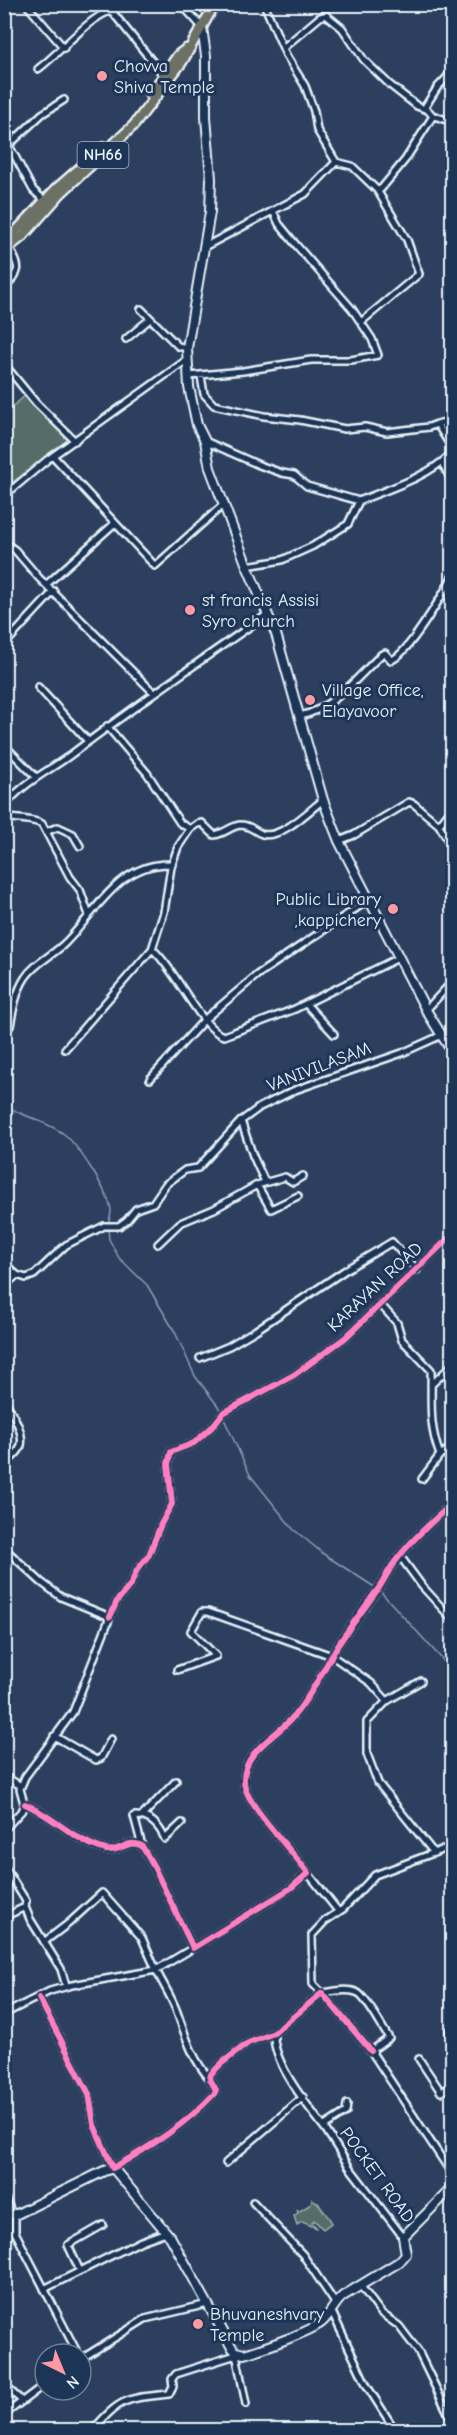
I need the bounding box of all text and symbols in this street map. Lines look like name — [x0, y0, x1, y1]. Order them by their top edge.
place label: Chovva Shiva Temple — [114, 56, 215, 98]
marker: Chovva Shiva Temple — [95, 69, 109, 83]
road number: NH66 — [78, 142, 128, 168]
place label: st francis Assisi Syro church — [202, 590, 319, 632]
marker: st francis Assisi Syro church — [183, 603, 197, 617]
place label: Village Office, Elayavoor — [322, 680, 424, 722]
marker: Village Office, Elayavoor — [303, 693, 317, 707]
place label: Public Library ,kappichery — [275, 889, 382, 931]
marker: Public Library ,kappichery — [386, 902, 400, 916]
street label: VANIVILASAM — [264, 1038, 374, 1096]
street label: KARAYAN ROAD — [323, 1238, 427, 1336]
street label: POCKET ROAD — [335, 2123, 419, 2227]
place label: Bhuvaneshvary Temple — [210, 2304, 325, 2346]
marker: Bhuvaneshvary Temple — [191, 2317, 205, 2331]
north arrow — [33, 2342, 93, 2402]
text: N — [63, 2372, 83, 2392]

